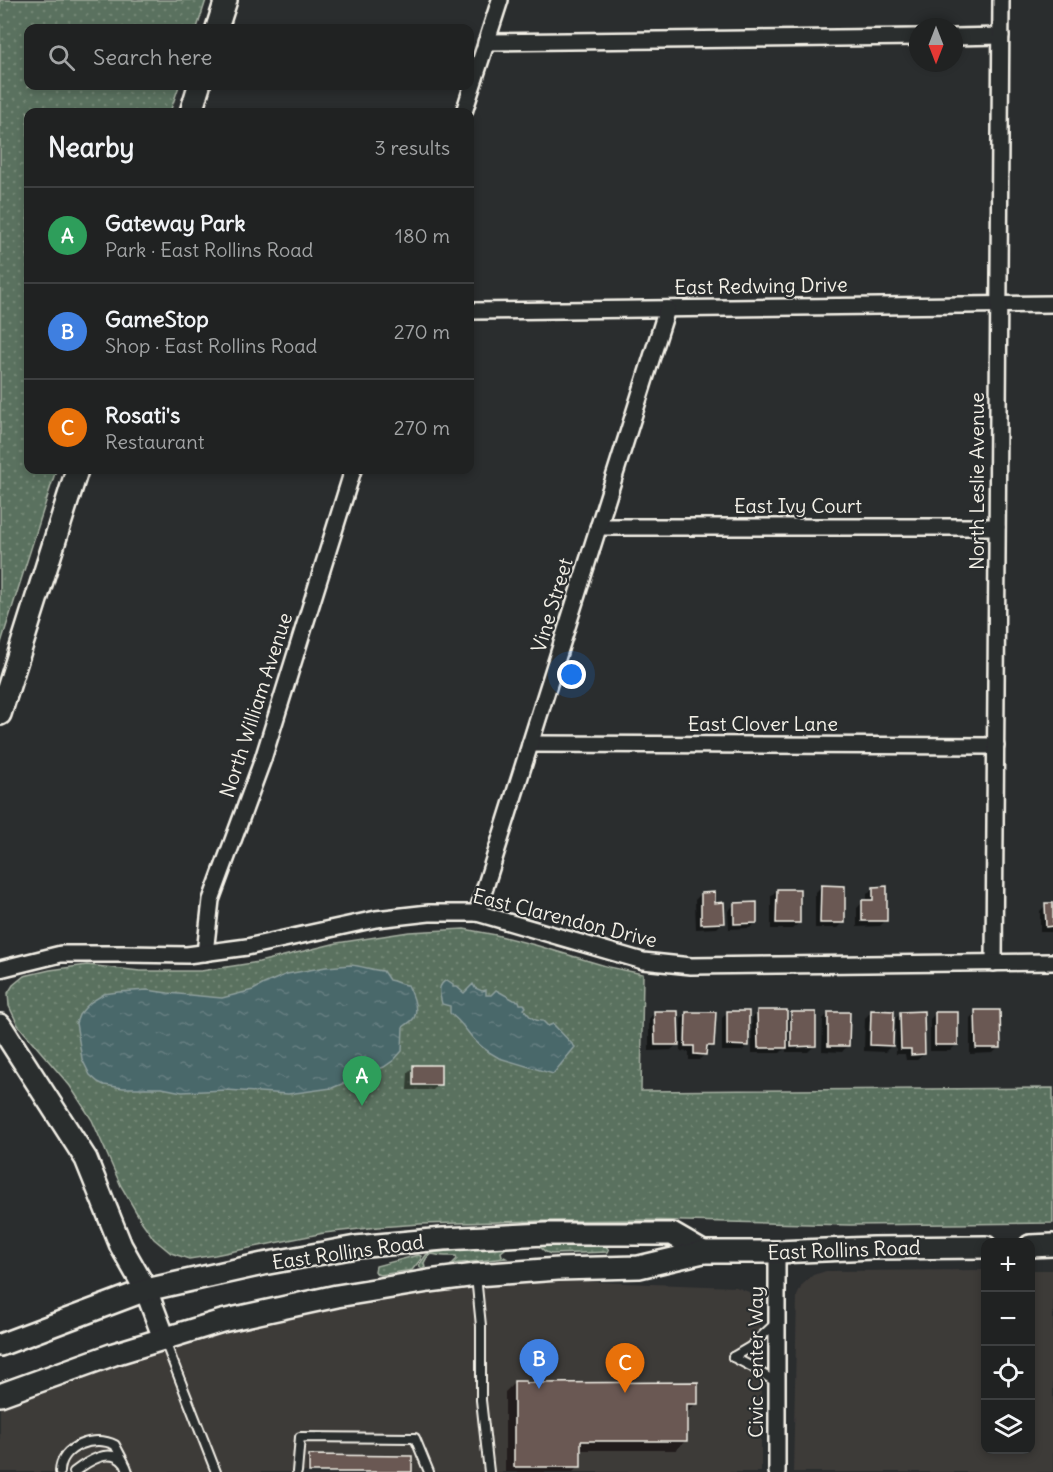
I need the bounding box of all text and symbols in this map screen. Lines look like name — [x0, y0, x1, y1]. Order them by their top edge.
north arrow — [909, 18, 963, 72]
search box — [24, 24, 474, 90]
icon: search — [45, 41, 78, 74]
text: Search here — [93, 43, 212, 71]
text: Nearby — [48, 131, 134, 164]
text: 3 results — [374, 135, 450, 160]
text: Gateway Park — [105, 209, 245, 237]
text: A — [61, 223, 74, 248]
text: 180 m — [395, 223, 450, 248]
text: Park · East Rollins Road — [105, 237, 313, 262]
street label: East Redwing Drive — [674, 271, 848, 300]
text: GameStop — [105, 305, 209, 333]
text: B — [61, 319, 74, 344]
text: 270 m — [394, 319, 450, 344]
text: Shop · East Rollins Road — [105, 333, 317, 358]
street label: North Leslie Avenue — [964, 392, 989, 570]
text: Rosati's — [105, 401, 180, 429]
text: C — [61, 415, 74, 440]
text: 270 m — [394, 415, 450, 440]
text: Restaurant — [105, 429, 204, 454]
street label: East Ivy Court — [734, 493, 862, 518]
street label: Vine Street — [525, 554, 578, 655]
street label: North William Avenue — [214, 609, 297, 800]
your location — [557, 660, 586, 689]
street label: East Clover Lane — [688, 711, 838, 736]
street label: East Clarendon Drive — [470, 883, 660, 953]
pin: A — [342, 1056, 382, 1106]
street label: East Rollins Road — [270, 1228, 426, 1275]
street label: East Rollins Road — [767, 1234, 921, 1265]
map controls — [981, 1238, 1035, 1454]
button: + — [981, 1238, 1035, 1292]
street label: Civic Center Way — [743, 1286, 768, 1438]
button: − — [981, 1292, 1035, 1346]
pin: B — [520, 1340, 558, 1389]
pin: C — [606, 1344, 644, 1393]
button: locate — [981, 1346, 1035, 1400]
button: layers — [981, 1400, 1035, 1454]

